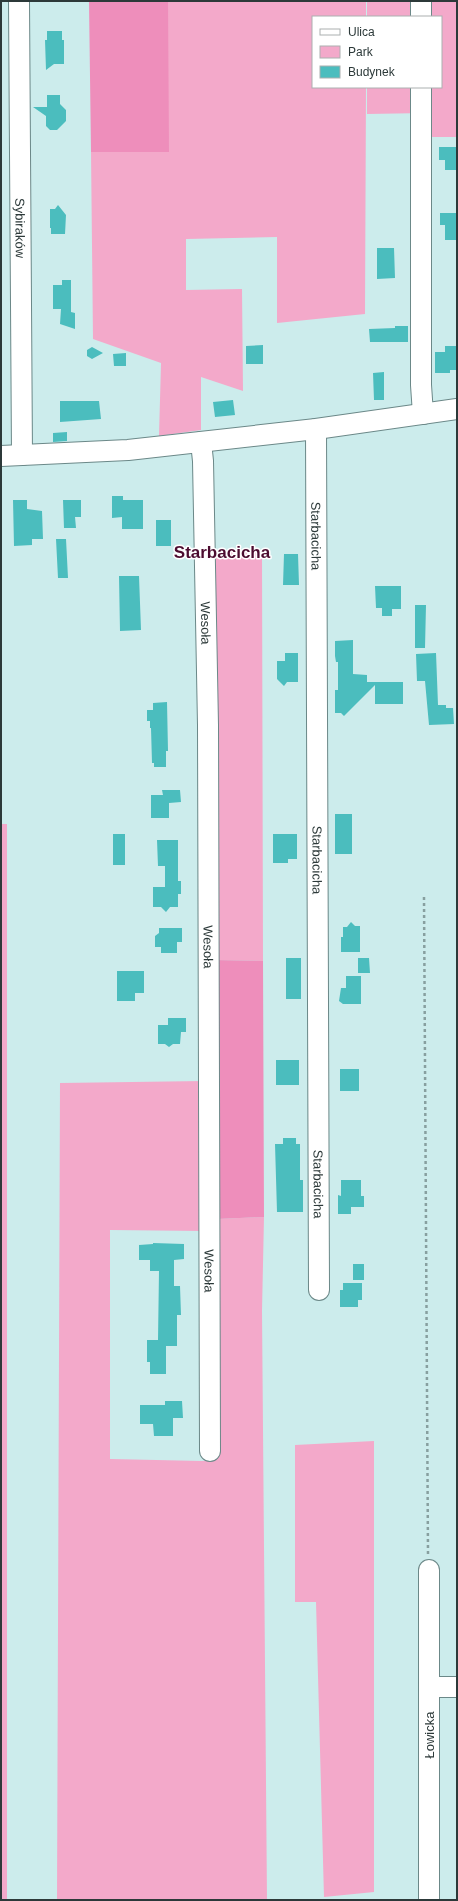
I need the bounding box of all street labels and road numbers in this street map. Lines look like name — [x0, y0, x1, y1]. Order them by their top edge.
street label: Sybiraków — [12, 198, 28, 259]
street label: Starbacicha — [308, 502, 323, 571]
street label: Wesoła — [198, 601, 213, 645]
street label: Starbacicha — [309, 826, 325, 895]
street label: Wesoła — [201, 925, 216, 969]
street label: Starbacicha — [311, 1150, 326, 1219]
street label: Wesoła — [201, 1249, 217, 1293]
street label: Łowicka — [422, 1711, 437, 1758]

